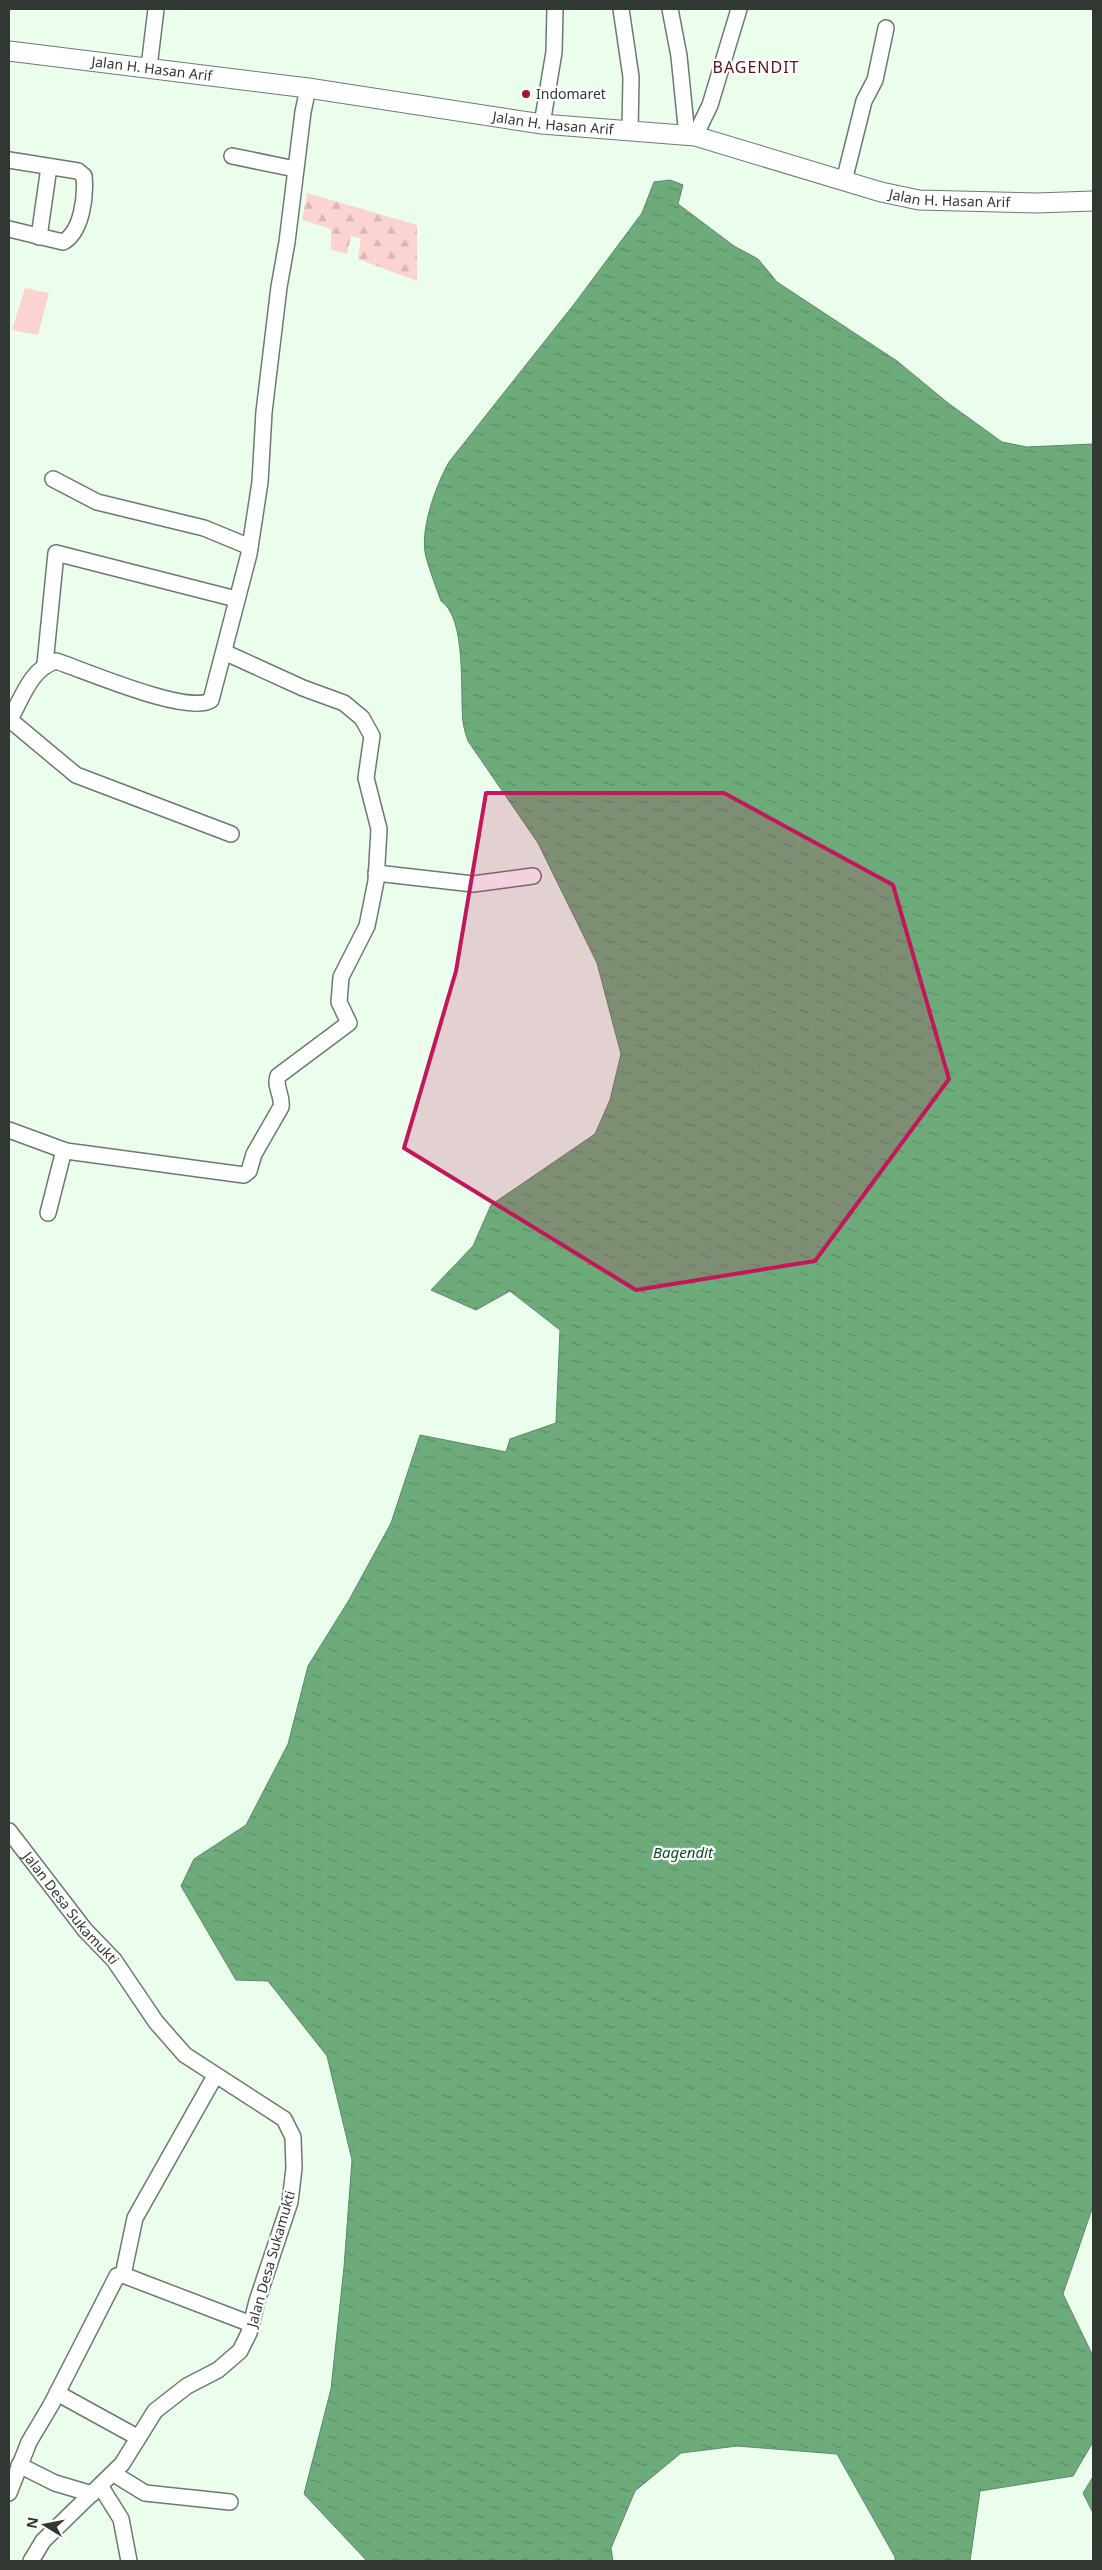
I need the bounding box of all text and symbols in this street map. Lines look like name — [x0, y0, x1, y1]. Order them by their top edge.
street label: Jalan H. Hasan Arif — [88, 51, 215, 85]
district label: BAGENDIT — [712, 56, 800, 78]
place label: Indomaret — [536, 84, 606, 103]
marker: Indomaret — [520, 88, 532, 100]
street label: Jalan H. Hasan Arif — [489, 106, 615, 139]
street label: Jalan H. Hasan Arif — [885, 184, 1012, 211]
water label: Bagendit — [653, 1842, 714, 1862]
street label: Jalan Desa Sukamukti — [18, 1846, 124, 1968]
street label: Jalan Desa Sukamukti — [241, 2188, 299, 2331]
north arrow — [20, 2500, 70, 2550]
text: N — [21, 2515, 42, 2530]

